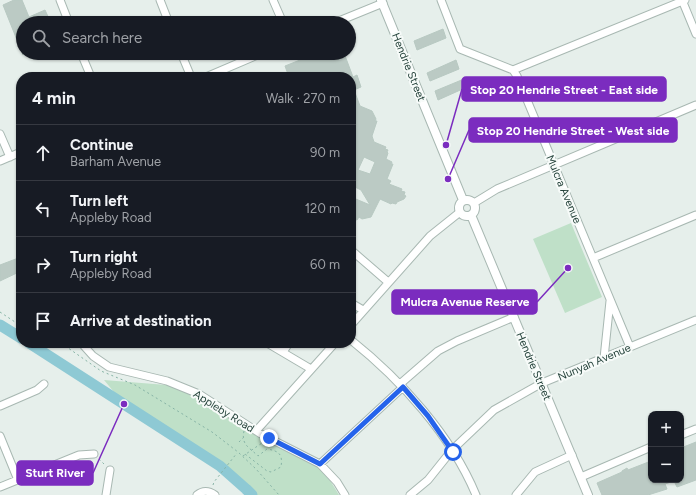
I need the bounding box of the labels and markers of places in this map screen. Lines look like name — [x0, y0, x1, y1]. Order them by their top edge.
callout: Stop 20 Hendrie Street - East side — [462, 77, 666, 101]
callout: Stop 20 Hendrie Street - West side — [469, 118, 677, 142]
callout: Mulcra Avenue Reserve — [392, 290, 537, 314]
callout: Sturt River — [17, 461, 93, 485]

